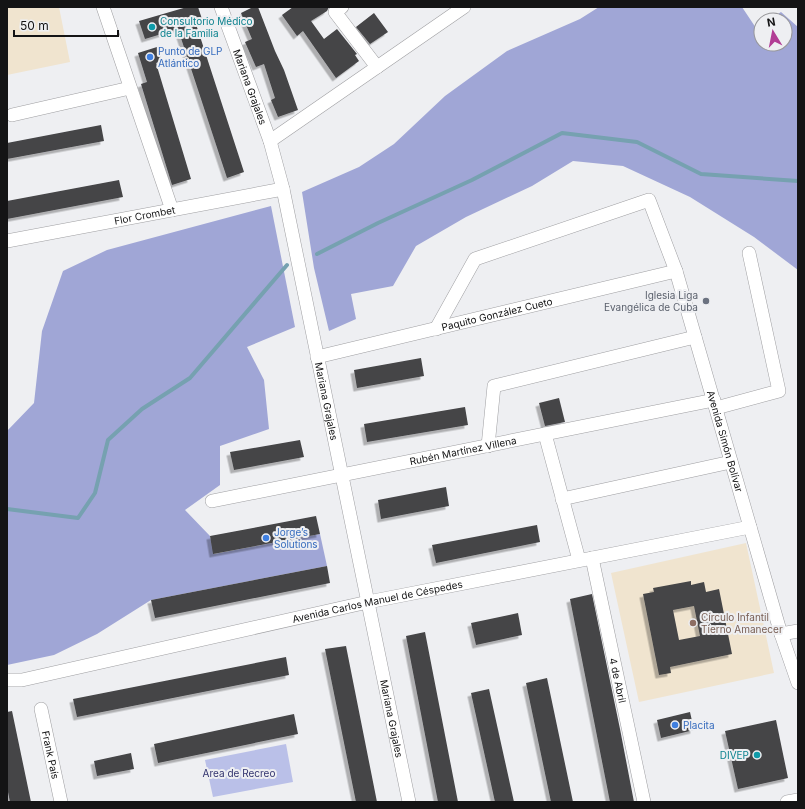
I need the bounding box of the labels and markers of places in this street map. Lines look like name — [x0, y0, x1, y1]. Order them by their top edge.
place label: Consultorio Médico de la Familia — [160, 15, 252, 39]
marker: Consultorio Médico de la Familia — [147, 22, 157, 32]
place label: Punto de GLP Atlántico — [158, 45, 222, 69]
marker: Punto de GLP Atlántico — [145, 52, 155, 62]
place label: Iglesia Liga Evangélica de Cuba — [604, 289, 698, 313]
marker: Iglesia Liga Evangélica de Cuba — [701, 296, 711, 306]
place label: Jorge’s Solutions — [274, 526, 318, 550]
marker: Jorge’s Solutions — [261, 533, 271, 543]
place label: Círculo Infantil Tierno Amanecer — [701, 611, 783, 635]
marker: Círculo Infantil Tierno Amanecer — [688, 618, 698, 628]
place label: Placita — [683, 719, 715, 731]
marker: Placita — [670, 720, 680, 730]
place label: DIVEP — [720, 749, 749, 761]
marker: DIVEP — [752, 750, 762, 760]

